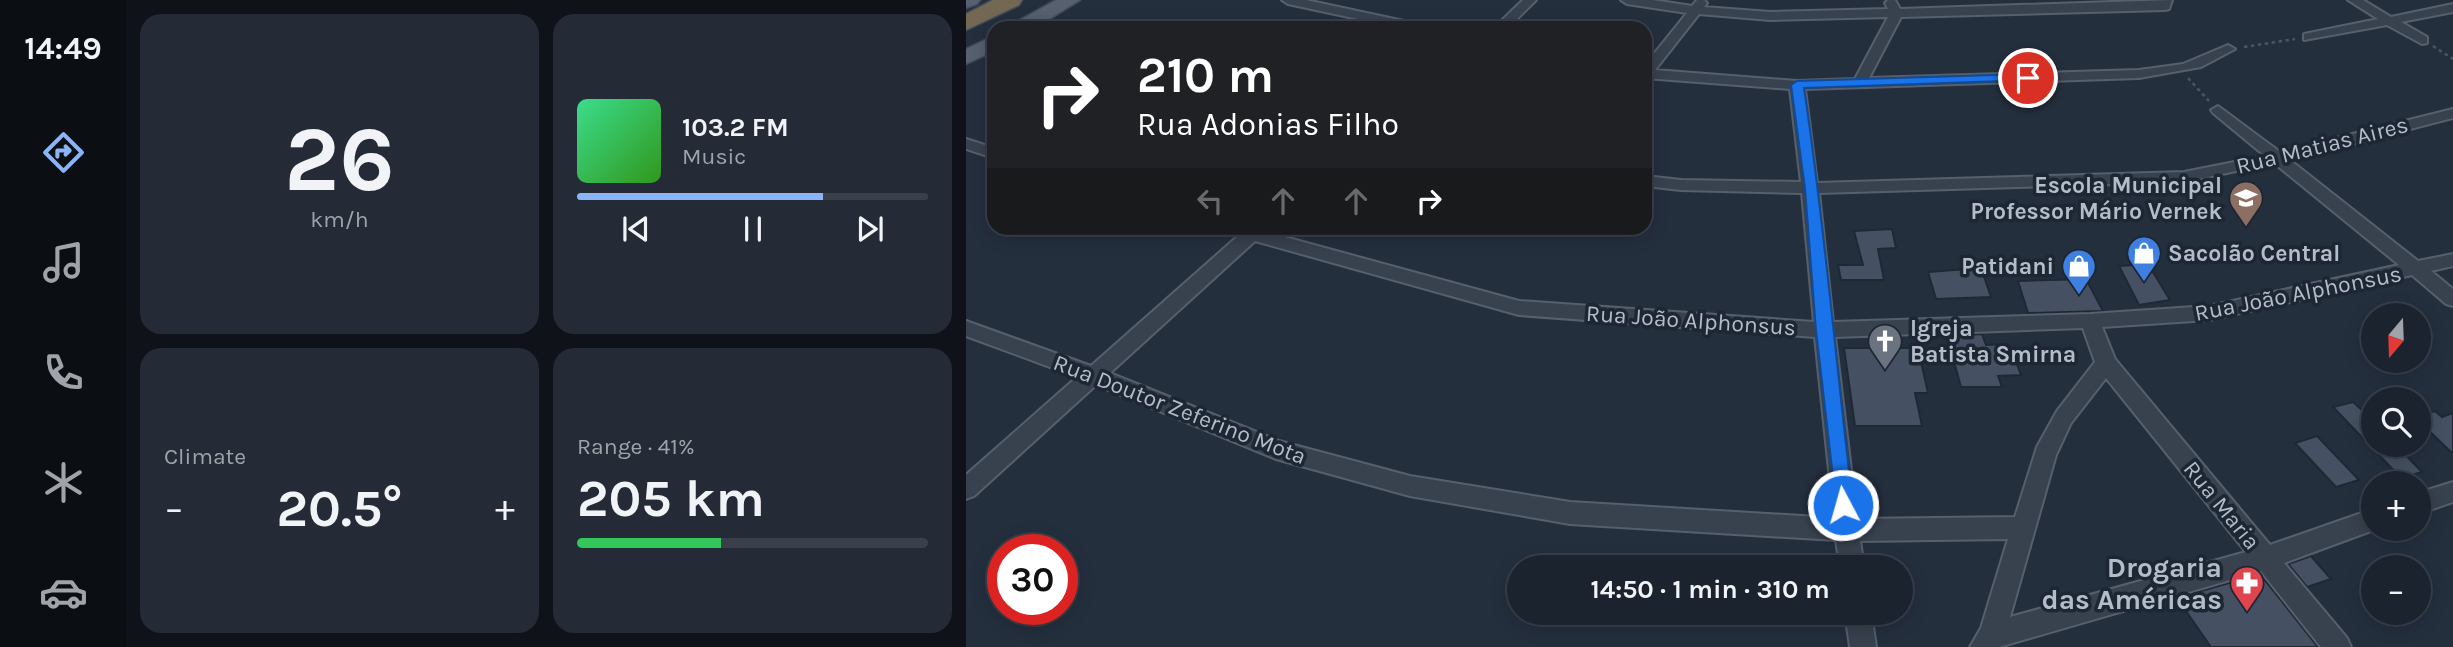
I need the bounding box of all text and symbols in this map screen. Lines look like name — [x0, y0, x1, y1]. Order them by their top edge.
text: 14:49 — [24, 30, 102, 67]
text: 210 m — [1137, 47, 1274, 104]
pin — [1998, 48, 2058, 108]
icon: right — [1022, 49, 1113, 140]
icon: arrive — [2009, 59, 2047, 97]
text: Rua Adonias Filho — [1137, 106, 1399, 143]
text: 26 — [284, 107, 395, 213]
street label: Rua Matias Aires — [2233, 111, 2411, 180]
text: 103.2 FM — [682, 112, 789, 143]
icon: directions — [39, 128, 88, 177]
text: Music — [682, 143, 746, 170]
place label: Escola Municipal Professor Mário Vernek — [1971, 172, 2222, 225]
school or university icon: Escola Municipal Professor Mário Vernek — [2227, 179, 2265, 228]
icon: left — [1191, 182, 1229, 220]
icon: ahead — [1264, 182, 1302, 220]
icon: ahead — [1337, 182, 1375, 220]
icon: right — [1410, 182, 1448, 220]
text: km/h — [310, 206, 369, 233]
icon: previous — [617, 210, 655, 248]
icon: pause — [734, 210, 772, 248]
icon: next — [851, 210, 889, 248]
shop icon: Sacolão Central — [2125, 234, 2163, 283]
icon: music — [39, 238, 88, 287]
place label: Sacolão Central — [2168, 240, 2340, 267]
shop icon: Patidani — [2060, 247, 2098, 296]
place label: Patidani — [1961, 253, 2054, 280]
street label: Rua João Alphonsus — [2192, 260, 2404, 327]
street label: Rua João Alphonsus — [1585, 300, 1797, 341]
north arrow — [2361, 303, 2431, 373]
map controls — [2361, 303, 2431, 625]
place label: Igreja Batista Smirna — [1910, 315, 2076, 368]
church icon: Igreja Batista Smirna — [1866, 322, 1904, 371]
icon: phone — [39, 348, 88, 397]
street label: Rua Doutor Zeferino Mota — [1050, 349, 1310, 470]
button: search — [2361, 387, 2431, 457]
text: Range · 41% — [577, 433, 695, 460]
text: Climate — [164, 443, 246, 470]
street label: Rua Maria — [2178, 456, 2265, 555]
icon: climate — [39, 458, 88, 507]
text: 205 km — [577, 468, 765, 529]
position arrow — [1806, 468, 1880, 542]
button: + — [2361, 471, 2431, 541]
text: 20.5° — [277, 478, 403, 539]
text: − — [164, 486, 184, 531]
text: + — [495, 486, 515, 531]
speed limit sign: 30 — [987, 534, 1078, 625]
place label: Drogaria das Américas — [2041, 551, 2222, 616]
button: − — [2361, 555, 2431, 625]
pharmacy icon: Drogaria das Américas — [2228, 564, 2266, 613]
icon: car — [39, 568, 88, 617]
text: 14:50 · 1 min · 310 m — [1590, 574, 1830, 605]

